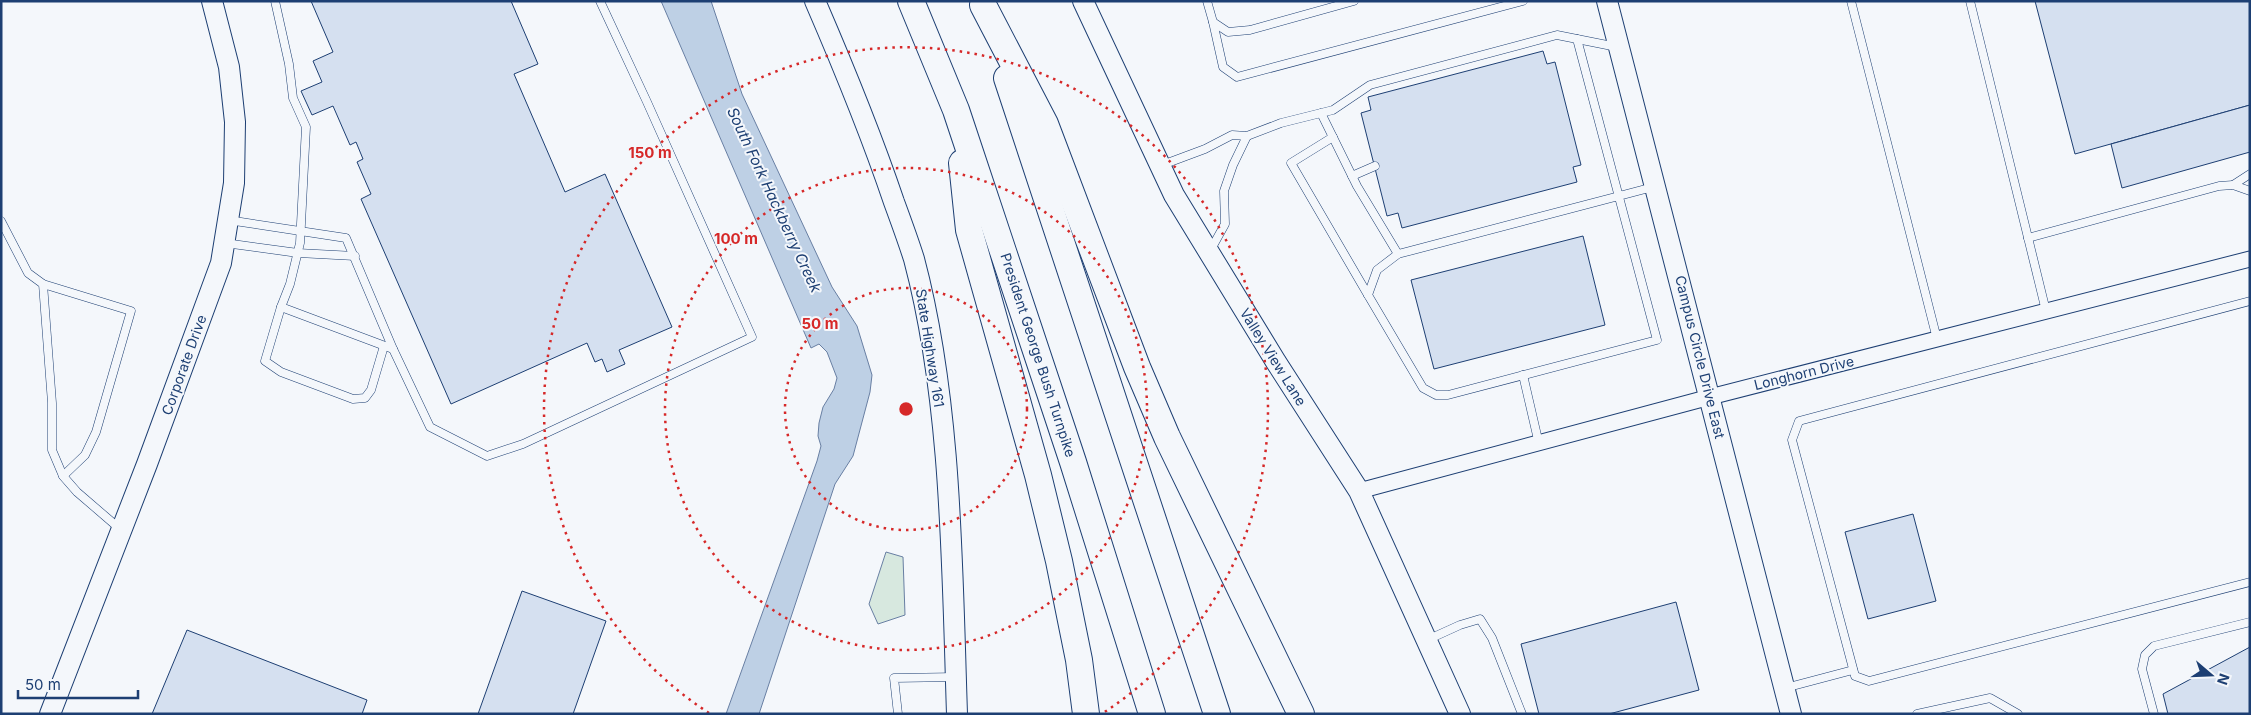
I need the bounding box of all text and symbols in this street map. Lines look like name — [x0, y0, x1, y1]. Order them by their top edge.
water label: South Fork Hackberry Creek — [723, 104, 826, 296]
text: 150 m — [628, 143, 672, 162]
text: 100 m — [714, 229, 758, 248]
street label: President George Bush Turnpike — [997, 251, 1080, 459]
street label: Campus Circle Drive East — [1672, 274, 1729, 441]
street label: State Highway 161 — [913, 287, 948, 408]
street label: Valley View Lane — [1237, 305, 1310, 409]
street label: Corporate Drive — [158, 312, 210, 417]
text: 50 m — [802, 314, 838, 333]
street label: Longhorn Drive — [1752, 352, 1856, 393]
centre of rings — [897, 400, 915, 418]
north arrow — [2186, 650, 2236, 700]
scale bar — [18, 668, 138, 700]
text: N — [2214, 672, 2234, 687]
text: 50 m — [25, 675, 61, 694]

